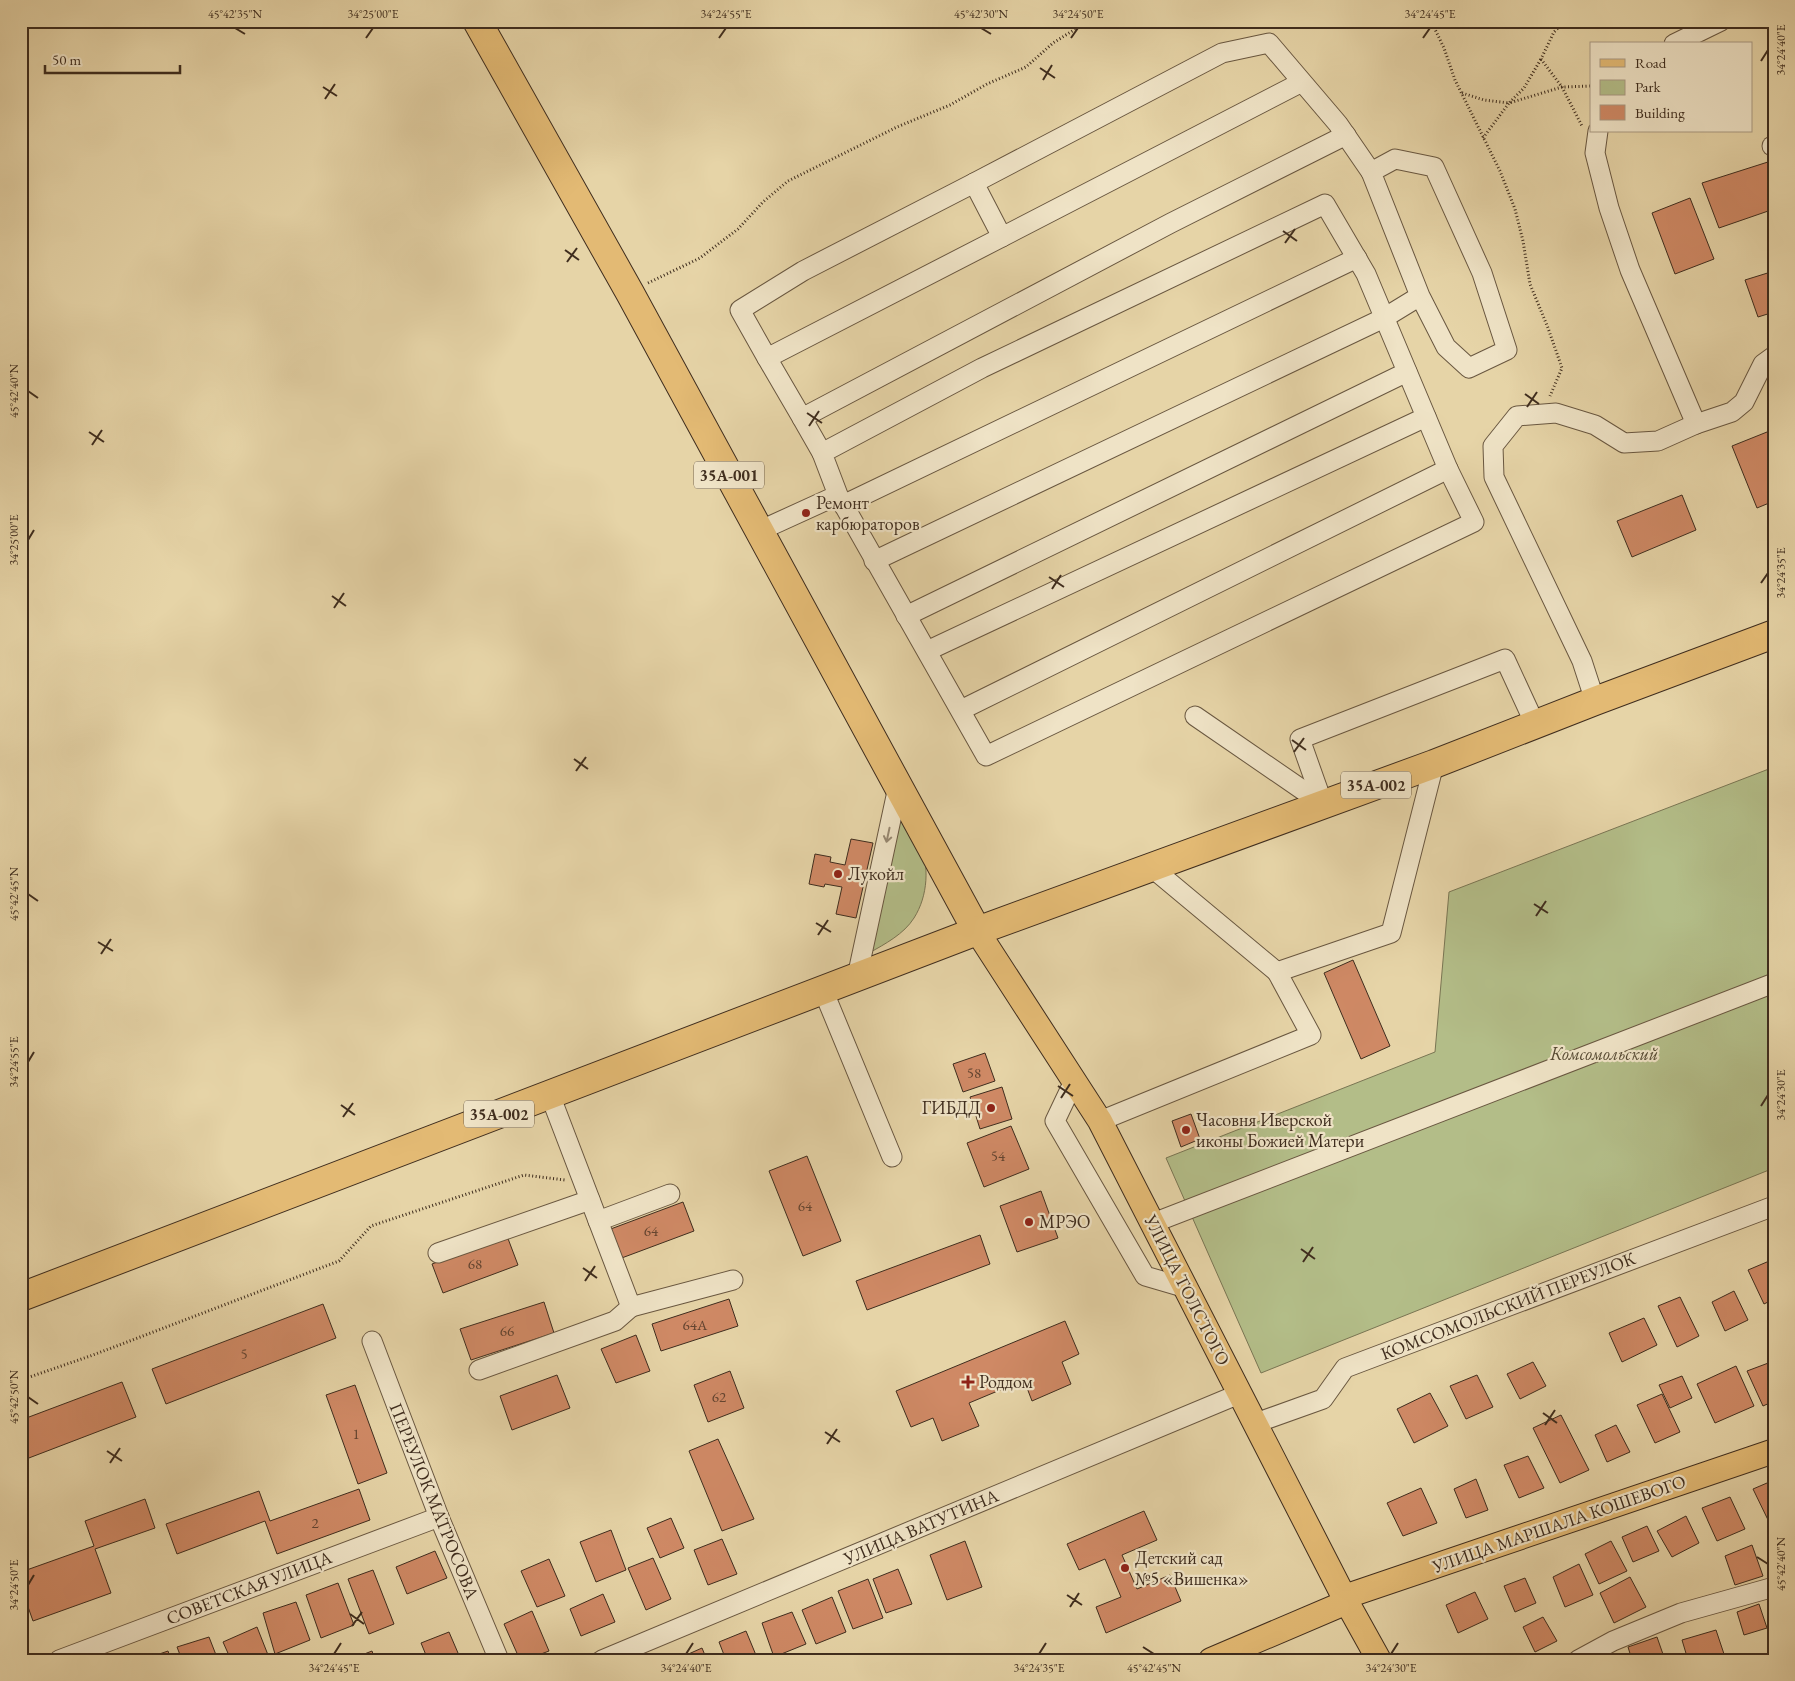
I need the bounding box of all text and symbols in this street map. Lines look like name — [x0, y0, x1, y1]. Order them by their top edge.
text: 45°42'35"N — [208, 6, 262, 22]
text: 34°25'00"E — [347, 6, 399, 22]
text: 34°24'55"E — [700, 6, 752, 22]
text: 45°42'30"N — [954, 6, 1008, 22]
text: 34°24'50"E — [1052, 6, 1104, 22]
text: 34°24'45"E — [1404, 6, 1456, 22]
text: 34°24'40"E — [1773, 24, 1789, 76]
scale bar — [45, 42, 180, 74]
legend — [1590, 42, 1752, 132]
text: 50 m — [52, 50, 81, 69]
text: Road — [1635, 53, 1667, 72]
text: Park — [1635, 77, 1662, 96]
text: Building — [1635, 103, 1685, 122]
text: 45°42'40"N — [6, 364, 22, 418]
road number: 35А-001 — [694, 462, 764, 488]
place label: Ремонт карбюраторов — [816, 491, 920, 535]
marker: Ремонт карбюраторов — [800, 507, 812, 519]
text: 34°25'00"E — [6, 514, 22, 566]
text: 34°24'35"E — [1773, 547, 1789, 599]
road number: 35А-002 — [1341, 772, 1411, 798]
one-way arrow — [883, 827, 892, 843]
place label: Лукойл — [848, 862, 904, 885]
text: 45°42'45"N — [6, 867, 22, 921]
marker: Лукойл — [832, 868, 844, 880]
text: 34°24'55"E — [6, 1036, 22, 1088]
park label: Комсомольский — [1549, 1042, 1658, 1065]
house number: 58 — [967, 1063, 981, 1082]
text: 34°24'30"E — [1773, 1069, 1789, 1121]
place label: ГИБДД — [922, 1096, 981, 1119]
road number: 35А-002 — [464, 1100, 534, 1128]
marker: ГИБДД — [985, 1102, 997, 1114]
place label: Часовня Иверской иконы Божией Матери — [1196, 1108, 1365, 1152]
marker: Часовня Иверской иконы Божией Матери — [1180, 1124, 1192, 1136]
house number: 54 — [991, 1146, 1006, 1165]
house number: 64 — [798, 1196, 813, 1215]
place label: МРЭО — [1039, 1210, 1091, 1233]
street label: УЛИЦА ТОЛСТОГО — [1139, 1210, 1235, 1369]
marker: МРЭО — [1023, 1216, 1035, 1228]
house number: 64 — [644, 1221, 659, 1240]
street label: КОМСОМОЛЬСКИЙ ПЕРЕУЛОК — [1377, 1246, 1639, 1365]
house number: 68 — [468, 1254, 482, 1273]
house number: 64А — [683, 1315, 708, 1334]
house number: 66 — [500, 1321, 514, 1340]
house number: 5 — [240, 1344, 248, 1363]
text: 45°42'50"N — [6, 1370, 22, 1424]
place label: Роддом — [979, 1370, 1034, 1393]
marker: Роддом — [961, 1375, 975, 1389]
house number: 62 — [712, 1387, 727, 1406]
street label: ПЕРЕУЛОК МАТРОСОВА — [385, 1399, 485, 1603]
house number: 1 — [352, 1424, 360, 1443]
street label: УЛИЦА МАРШАЛА КОШЕВОГО — [1428, 1469, 1689, 1578]
street label: УЛИЦА ВАТУТИНА — [839, 1483, 1002, 1570]
house number: 2 — [311, 1513, 319, 1532]
text: 45°42'40"N — [1773, 1537, 1789, 1591]
street label: СОВЕТСКАЯ УЛИЦА — [163, 1545, 335, 1630]
place label: Детский сад №5 «Вишенка» — [1135, 1546, 1249, 1590]
text: 34°24'50"E — [6, 1559, 22, 1611]
marker: Детский сад №5 «Вишенка» — [1119, 1562, 1131, 1574]
text: 34°24'45"E — [308, 1660, 360, 1676]
text: 34°24'40"E — [660, 1660, 712, 1676]
text: 34°24'35"E — [1013, 1660, 1065, 1676]
text: 45°42'45"N — [1127, 1660, 1181, 1676]
text: 34°24'30"E — [1365, 1660, 1417, 1676]

